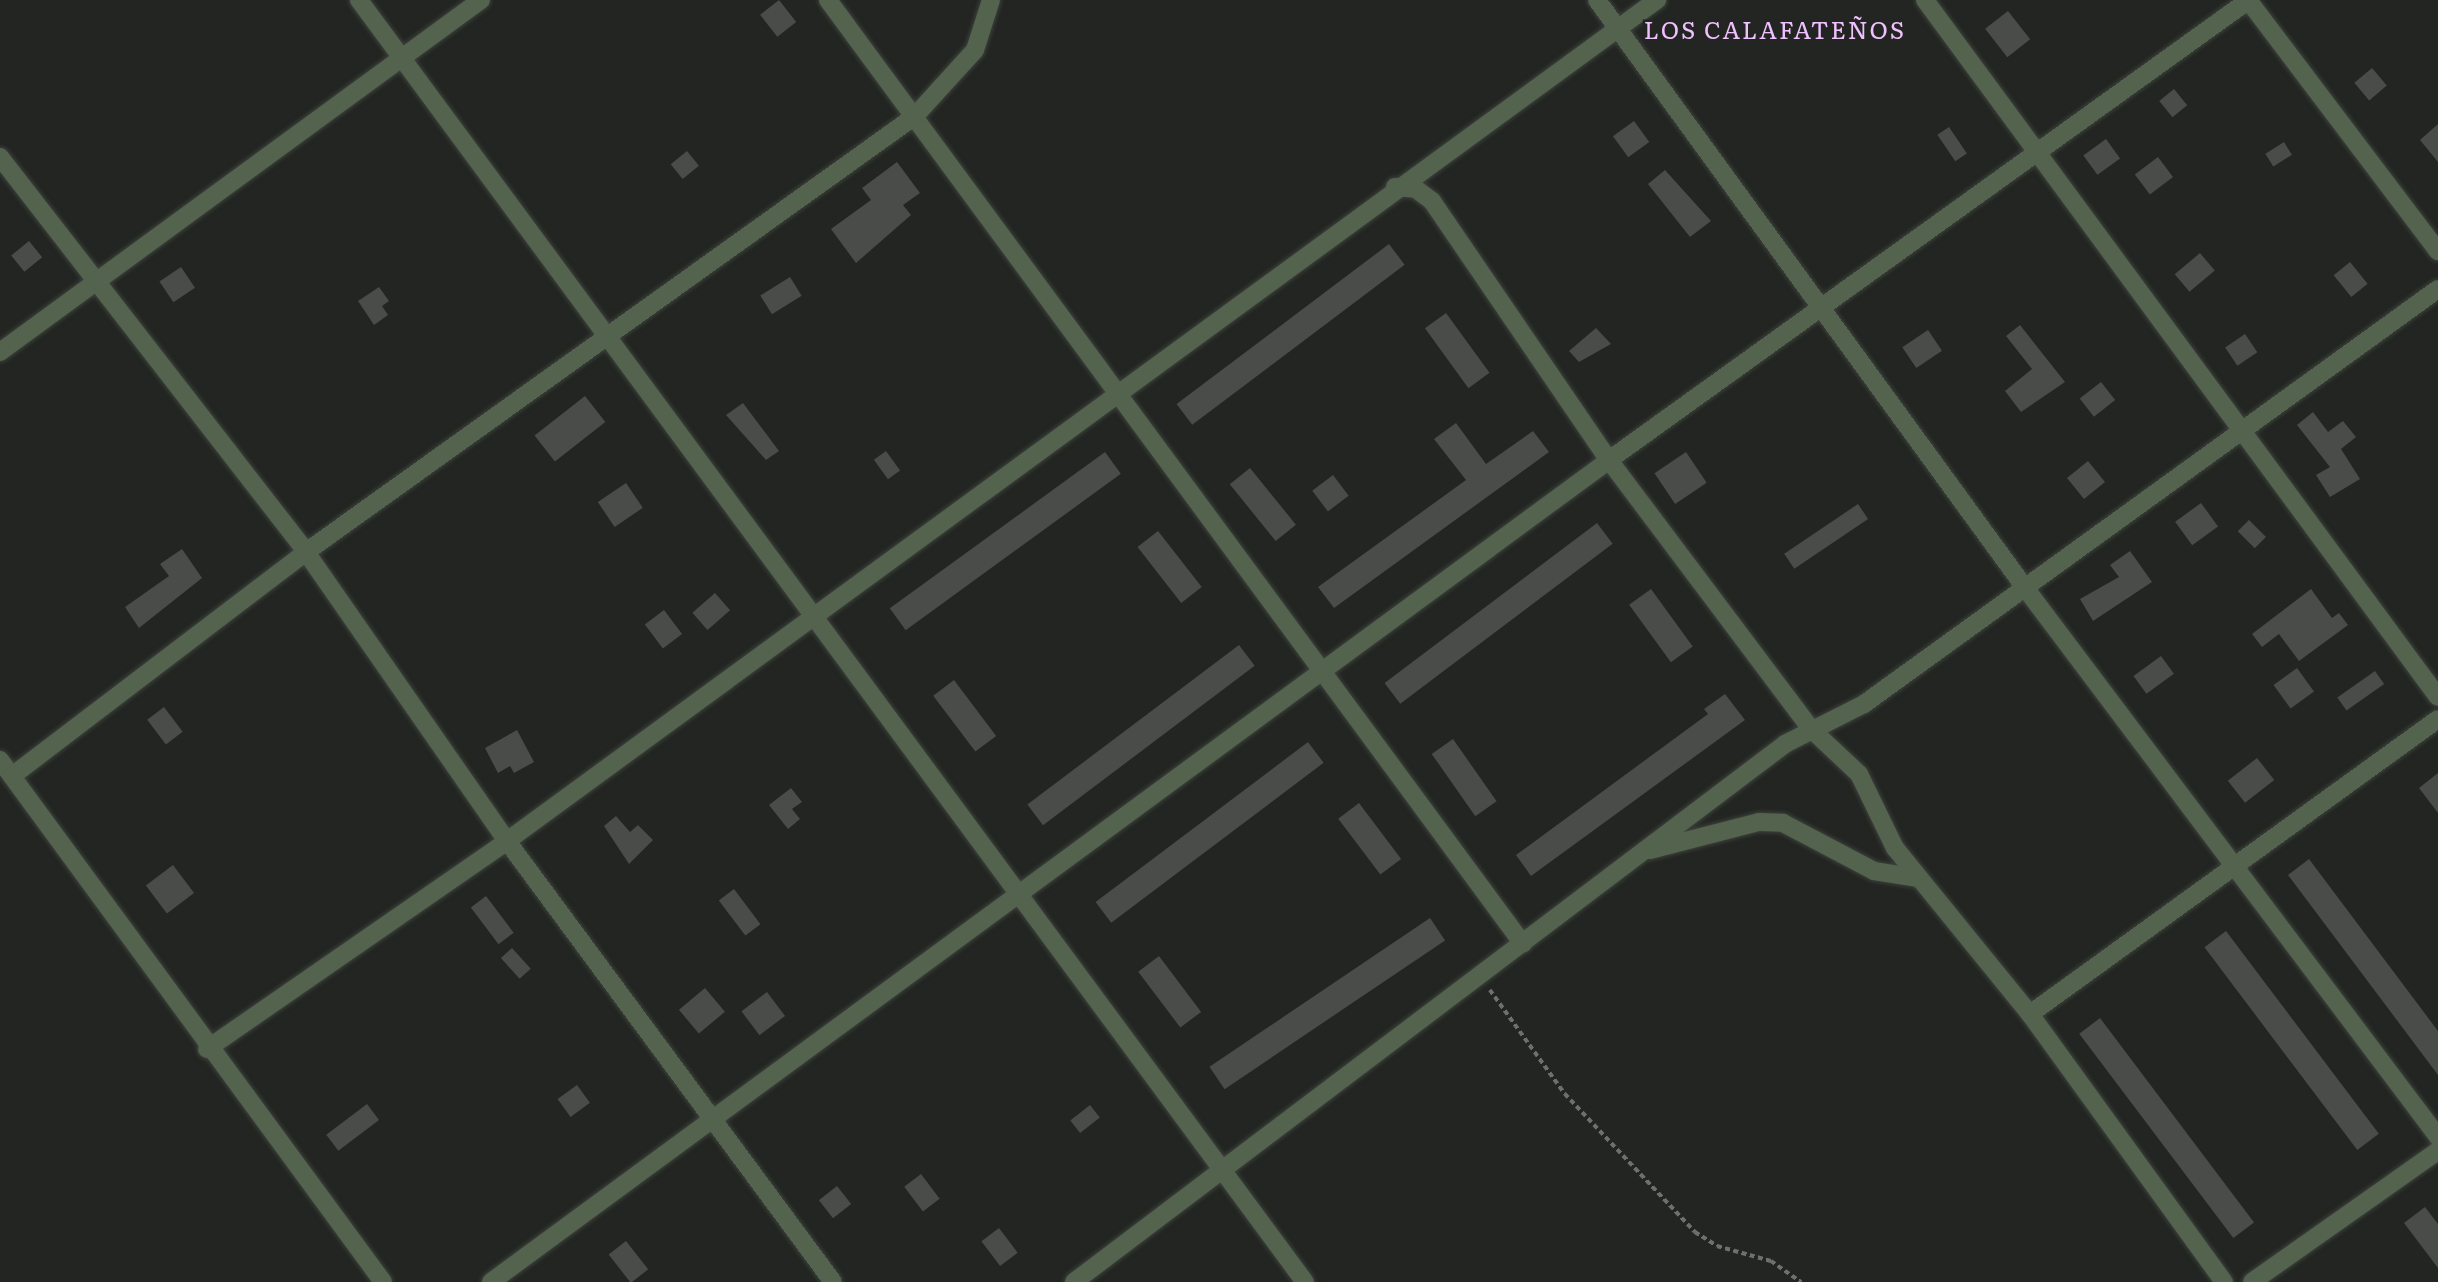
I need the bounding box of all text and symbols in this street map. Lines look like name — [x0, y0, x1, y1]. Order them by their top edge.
district label: LOS CALAFATEÑOS — [1646, 15, 1904, 43]

